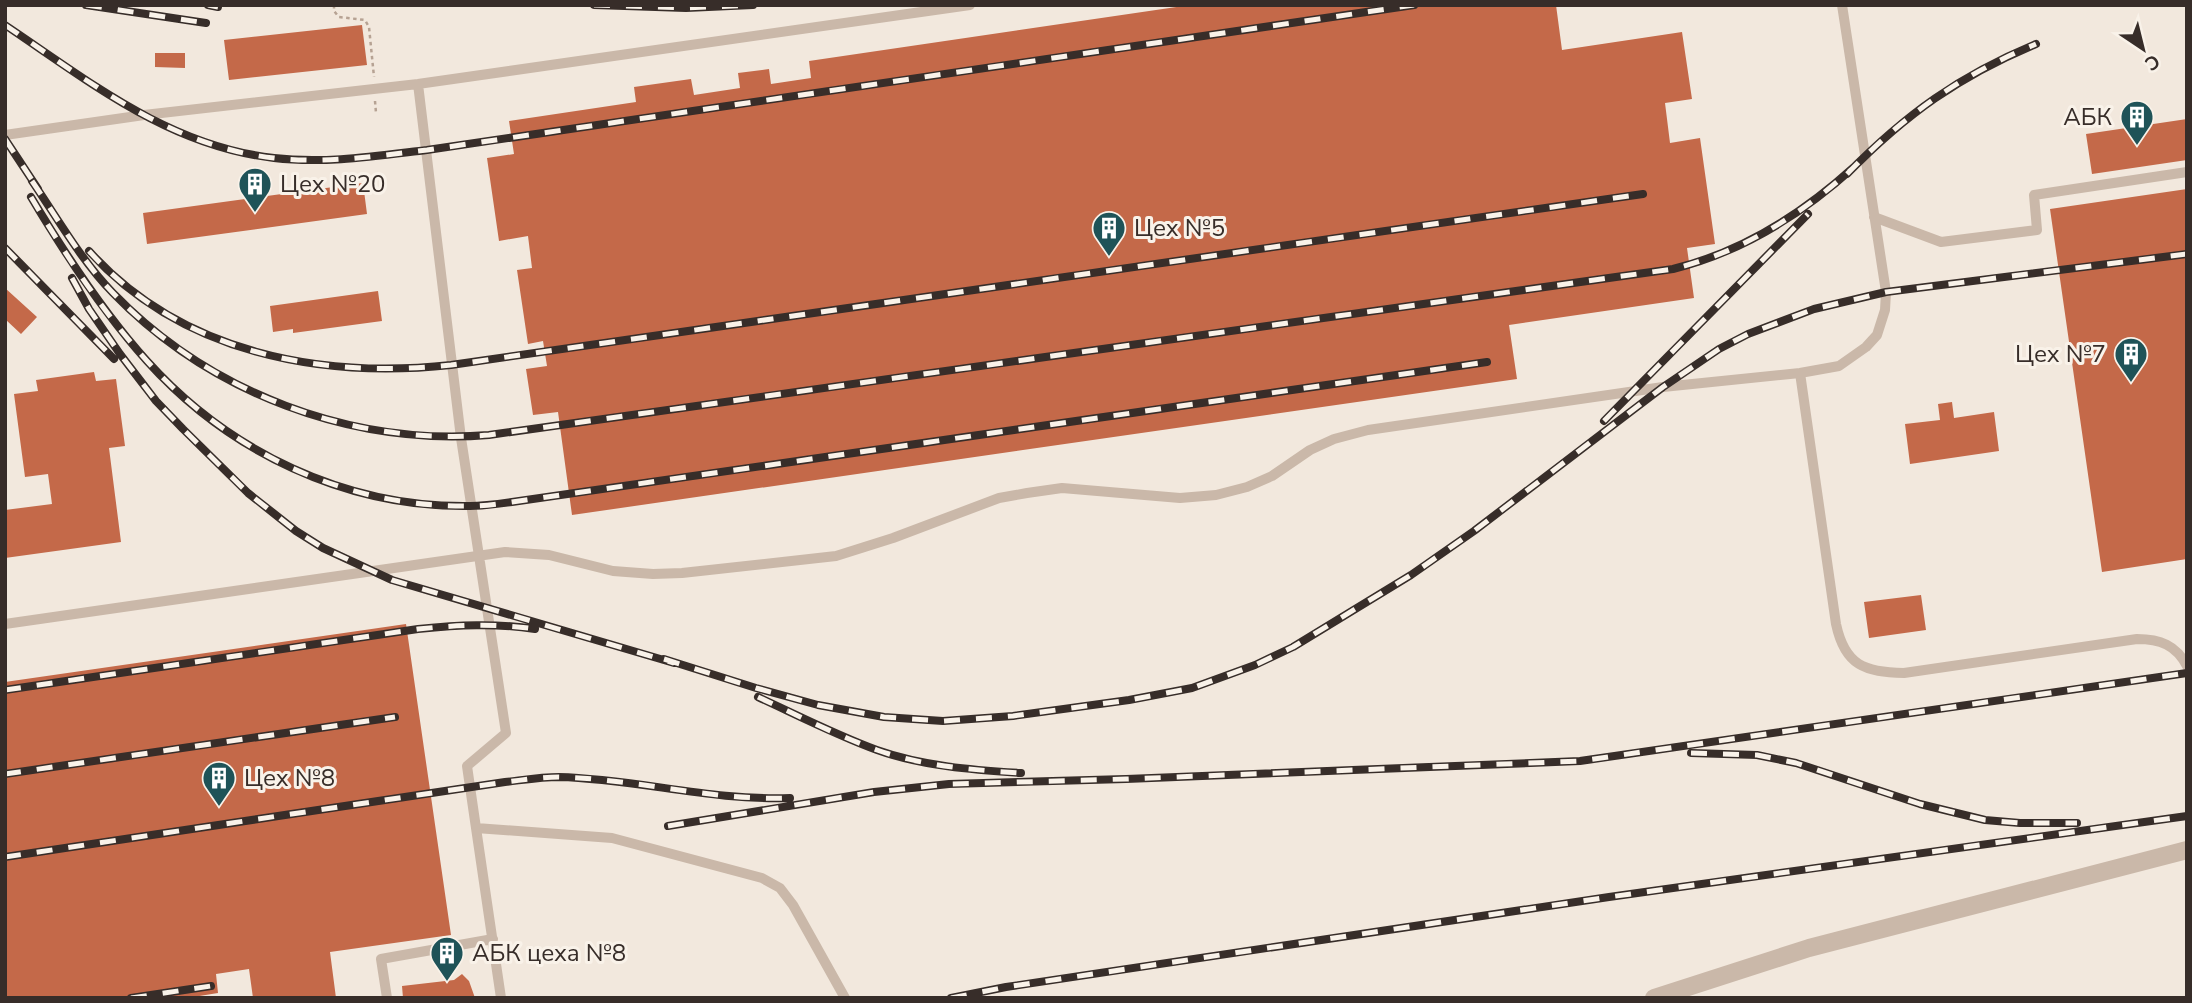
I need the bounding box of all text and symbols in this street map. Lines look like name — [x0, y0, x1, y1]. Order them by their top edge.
north arrow — [2108, 14, 2178, 84]
text: С — [2139, 48, 2165, 77]
building icon: АБК — [2118, 98, 2156, 147]
place label: АБК — [2063, 101, 2113, 133]
building icon: Цех №20 — [236, 165, 274, 214]
place label: Цех №20 — [280, 168, 385, 200]
building icon: Цех №5 — [1090, 209, 1128, 258]
place label: Цех №5 — [1134, 212, 1225, 244]
building icon: Цех №7 — [2112, 335, 2150, 384]
place label: Цех №7 — [2015, 338, 2106, 370]
building icon: Цех №8 — [200, 759, 238, 808]
place label: Цех №8 — [244, 762, 335, 794]
building icon: АБК цеха №8 — [428, 934, 466, 983]
place label: АБК цеха №8 — [472, 937, 626, 969]

